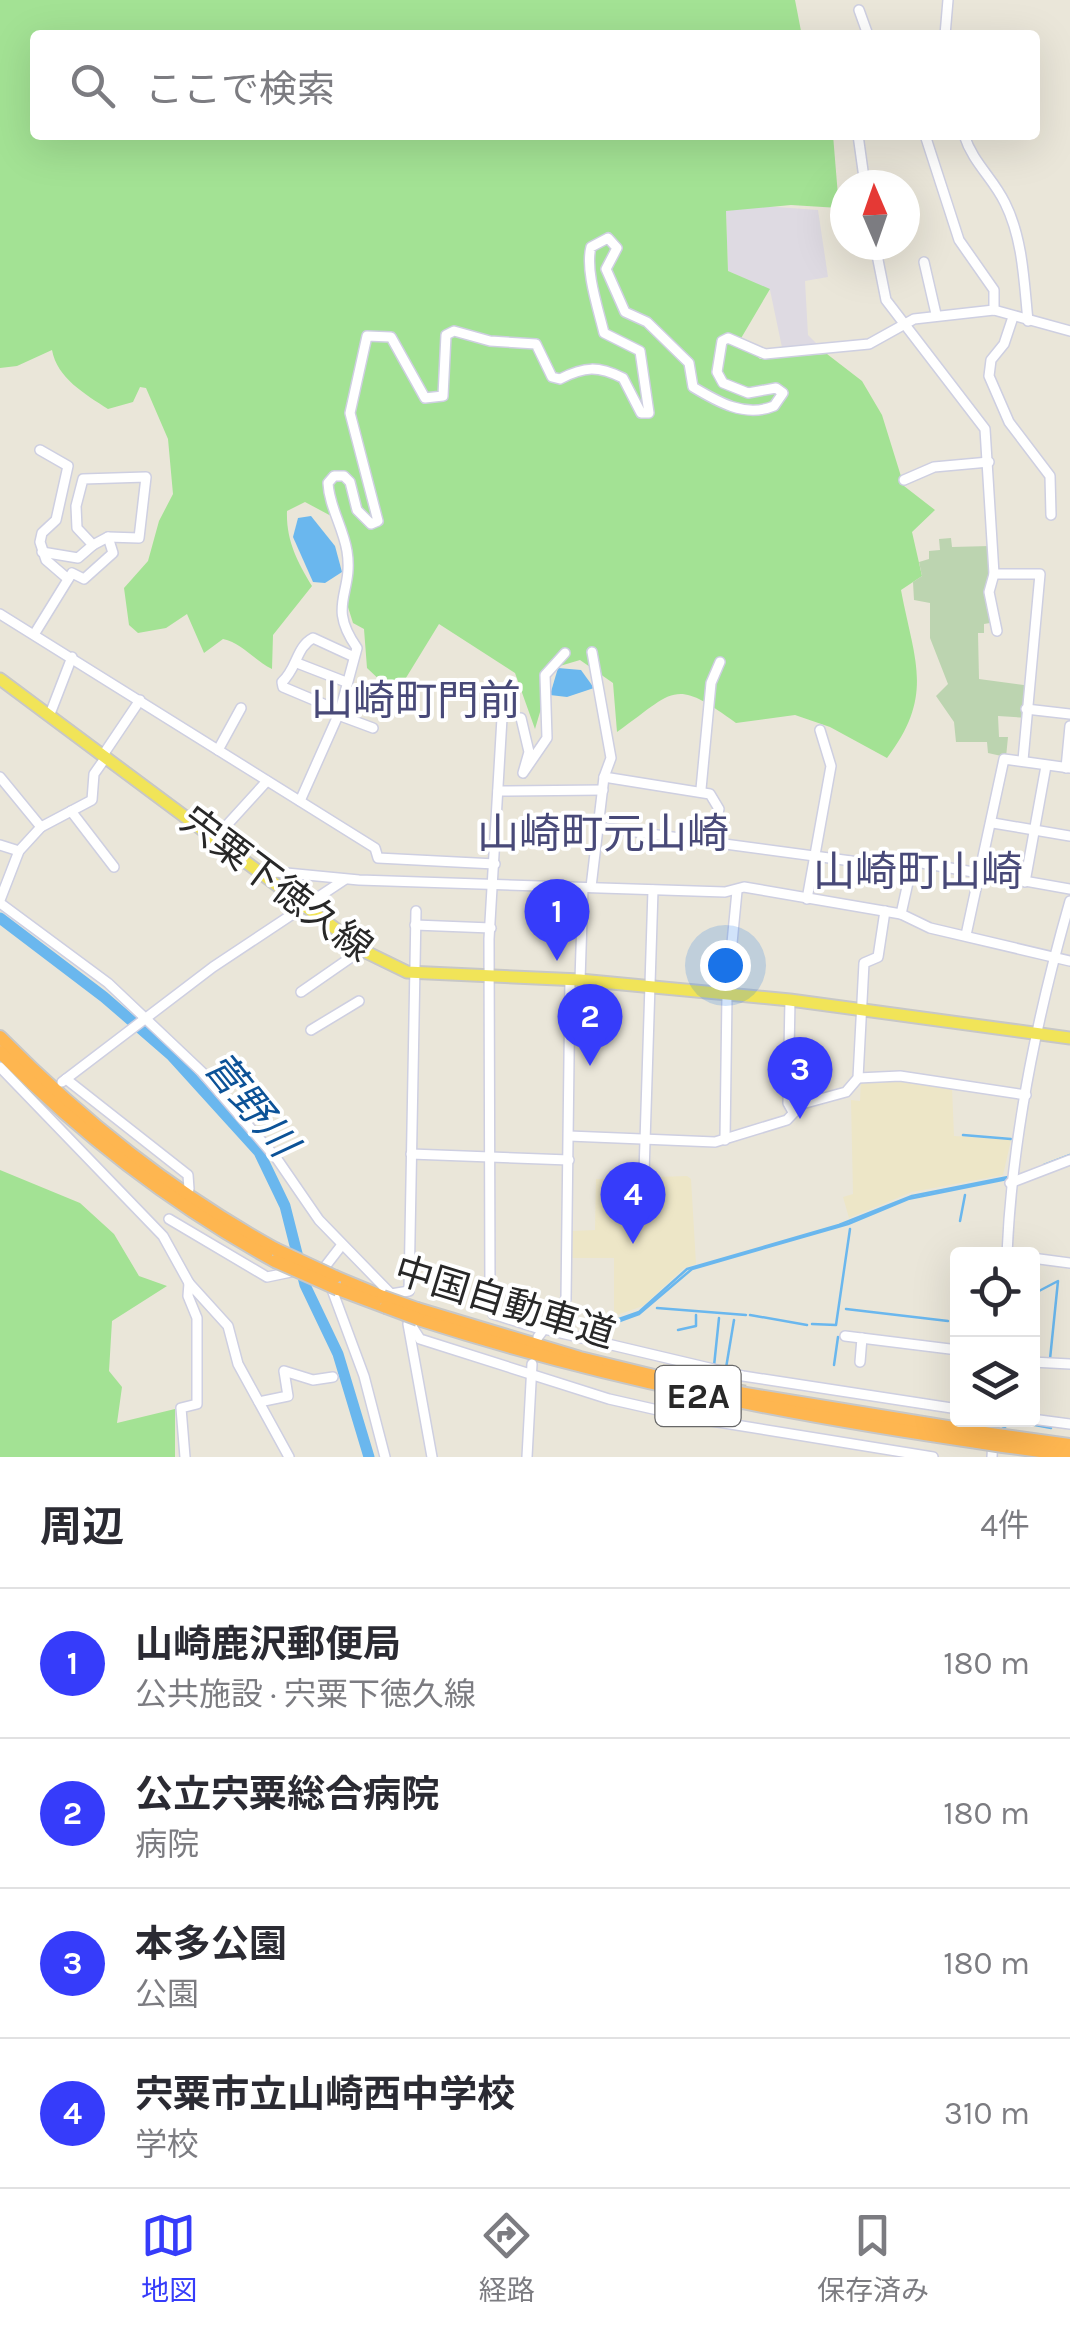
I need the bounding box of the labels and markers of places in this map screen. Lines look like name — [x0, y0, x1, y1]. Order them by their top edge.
pin: 1 — [524, 878, 590, 961]
pin: 2 — [558, 984, 622, 1066]
pin: 3 — [768, 1036, 832, 1119]
pin: 4 — [600, 1162, 666, 1244]

